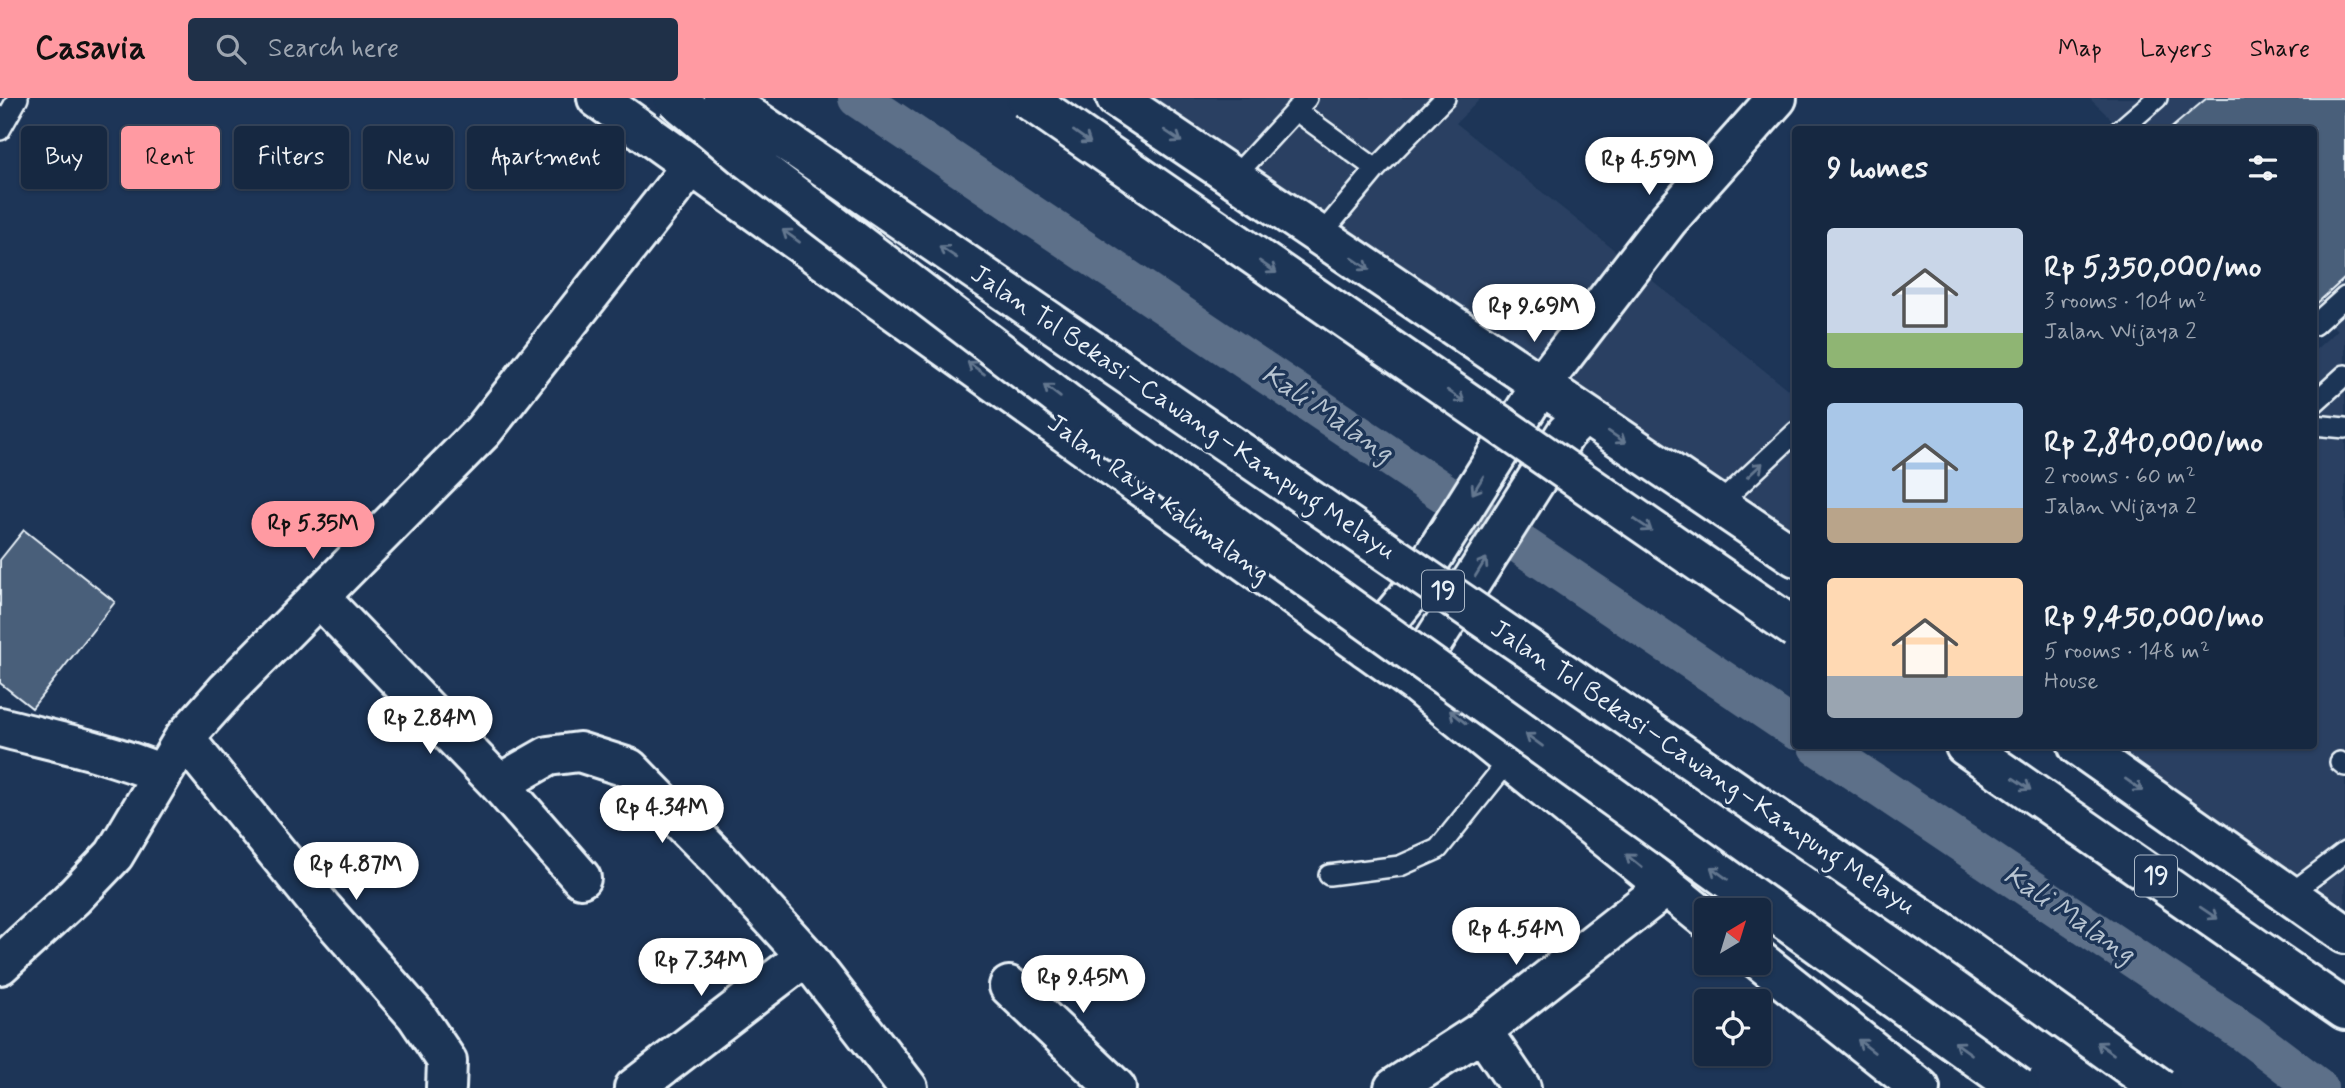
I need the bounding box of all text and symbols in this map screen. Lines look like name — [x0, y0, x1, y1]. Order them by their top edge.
search box — [188, 18, 678, 81]
text: Casavia — [35, 27, 146, 71]
icon: search — [212, 30, 250, 68]
text: Search here — [268, 32, 399, 66]
text: Map — [2058, 34, 2102, 65]
text: Layers — [2140, 34, 2212, 65]
text: Share — [2250, 34, 2310, 65]
chip: Buy — [21, 126, 107, 189]
chip: Rent — [121, 126, 220, 189]
chip: Filters — [234, 126, 349, 189]
chip: New — [363, 126, 453, 189]
chip: Apartment — [467, 126, 624, 189]
one-way arrow — [1163, 129, 1182, 143]
one-way arrow — [1072, 130, 1091, 144]
pin: Rp 4.59M — [1577, 138, 1721, 197]
text: Rp 4.59M — [1601, 145, 1697, 175]
text: 9 homes — [1827, 149, 1928, 188]
icon: filters — [2244, 149, 2282, 187]
one-way arrow — [782, 228, 801, 243]
one-way arrow — [939, 245, 959, 259]
text: Rp 5,350,000/mo — [2044, 248, 2262, 287]
icon: home — [1883, 256, 1967, 340]
street label: Jalan Tol Bekasi–Cawang–Kampung Melayu — [962, 257, 1402, 571]
one-way arrow — [1351, 257, 1370, 271]
one-way arrow — [1258, 260, 1277, 275]
pin: Rp 9.69M — [1462, 285, 1606, 344]
text: 3 rooms · 104 m² — [2044, 287, 2207, 317]
text: Rp 9.69M — [1488, 292, 1580, 322]
text: Jalan Wijaya 2 — [2044, 317, 2196, 347]
water label: Kali Malang — [1254, 356, 1401, 472]
one-way arrow — [967, 361, 986, 375]
one-way arrow — [1043, 384, 1062, 399]
one-way arrow — [1446, 389, 1465, 403]
street label: Jalan Raya Kalimalang — [1040, 407, 1276, 591]
text: Rp 2,840,000/mo — [2044, 423, 2263, 462]
one-way arrow — [1607, 430, 1627, 444]
icon: home — [1883, 431, 1967, 515]
one-way arrow — [1746, 462, 1763, 479]
text: 2 rooms · 60 m² — [2044, 462, 2196, 492]
one-way arrow — [1470, 475, 1485, 494]
text: Jalan Wijaya 2 — [2044, 492, 2196, 522]
pin: Rp 5.35M — [241, 502, 385, 561]
text: Rp 5.35M — [267, 509, 359, 539]
one-way arrow — [1633, 518, 1653, 532]
one-way arrow — [1474, 558, 1488, 578]
road number: 19 — [1422, 570, 1464, 612]
text: Rp 9,450,000/mo — [2044, 598, 2264, 637]
icon: home — [1883, 606, 1967, 690]
street label: Jalan Tol Bekasi–Cawang–Kampung Melayu — [1482, 612, 1922, 926]
text: 5 rooms · 148 m² — [2044, 637, 2210, 667]
text: House — [2044, 667, 2098, 697]
pin: Rp 2.84M — [358, 696, 502, 756]
text: Rp 2.84M — [384, 704, 476, 734]
one-way arrow — [1449, 709, 1467, 725]
one-way arrow — [1525, 733, 1544, 747]
one-way arrow — [2011, 777, 2031, 791]
one-way arrow — [2124, 778, 2143, 792]
pin: Rp 4.34M — [590, 786, 734, 845]
text: Rp 4.34M — [616, 793, 708, 823]
pin: Rp 4.87M — [284, 842, 428, 902]
text: Rp 4.87M — [310, 850, 402, 880]
one-way arrow — [1625, 853, 1643, 869]
road number: 19 — [2135, 856, 2177, 896]
water label: Kali Malang — [1996, 857, 2143, 973]
one-way arrow — [1710, 866, 1729, 880]
north arrow — [1694, 898, 1771, 975]
map controls — [1694, 898, 1771, 1066]
one-way arrow — [2199, 906, 2218, 920]
pin: Rp 4.54M — [1444, 908, 1588, 967]
text: Rp 4.54M — [1468, 915, 1564, 945]
pin: Rp 7.34M — [629, 939, 773, 998]
text: Rp 7.34M — [655, 946, 747, 976]
pin: Rp 9.45M — [1011, 956, 1155, 1015]
text: Rp 9.45M — [1037, 963, 1129, 993]
button: locate — [1694, 989, 1771, 1066]
one-way arrow — [1858, 1038, 1876, 1053]
one-way arrow — [1954, 1041, 1973, 1055]
one-way arrow — [2095, 1041, 2114, 1056]

